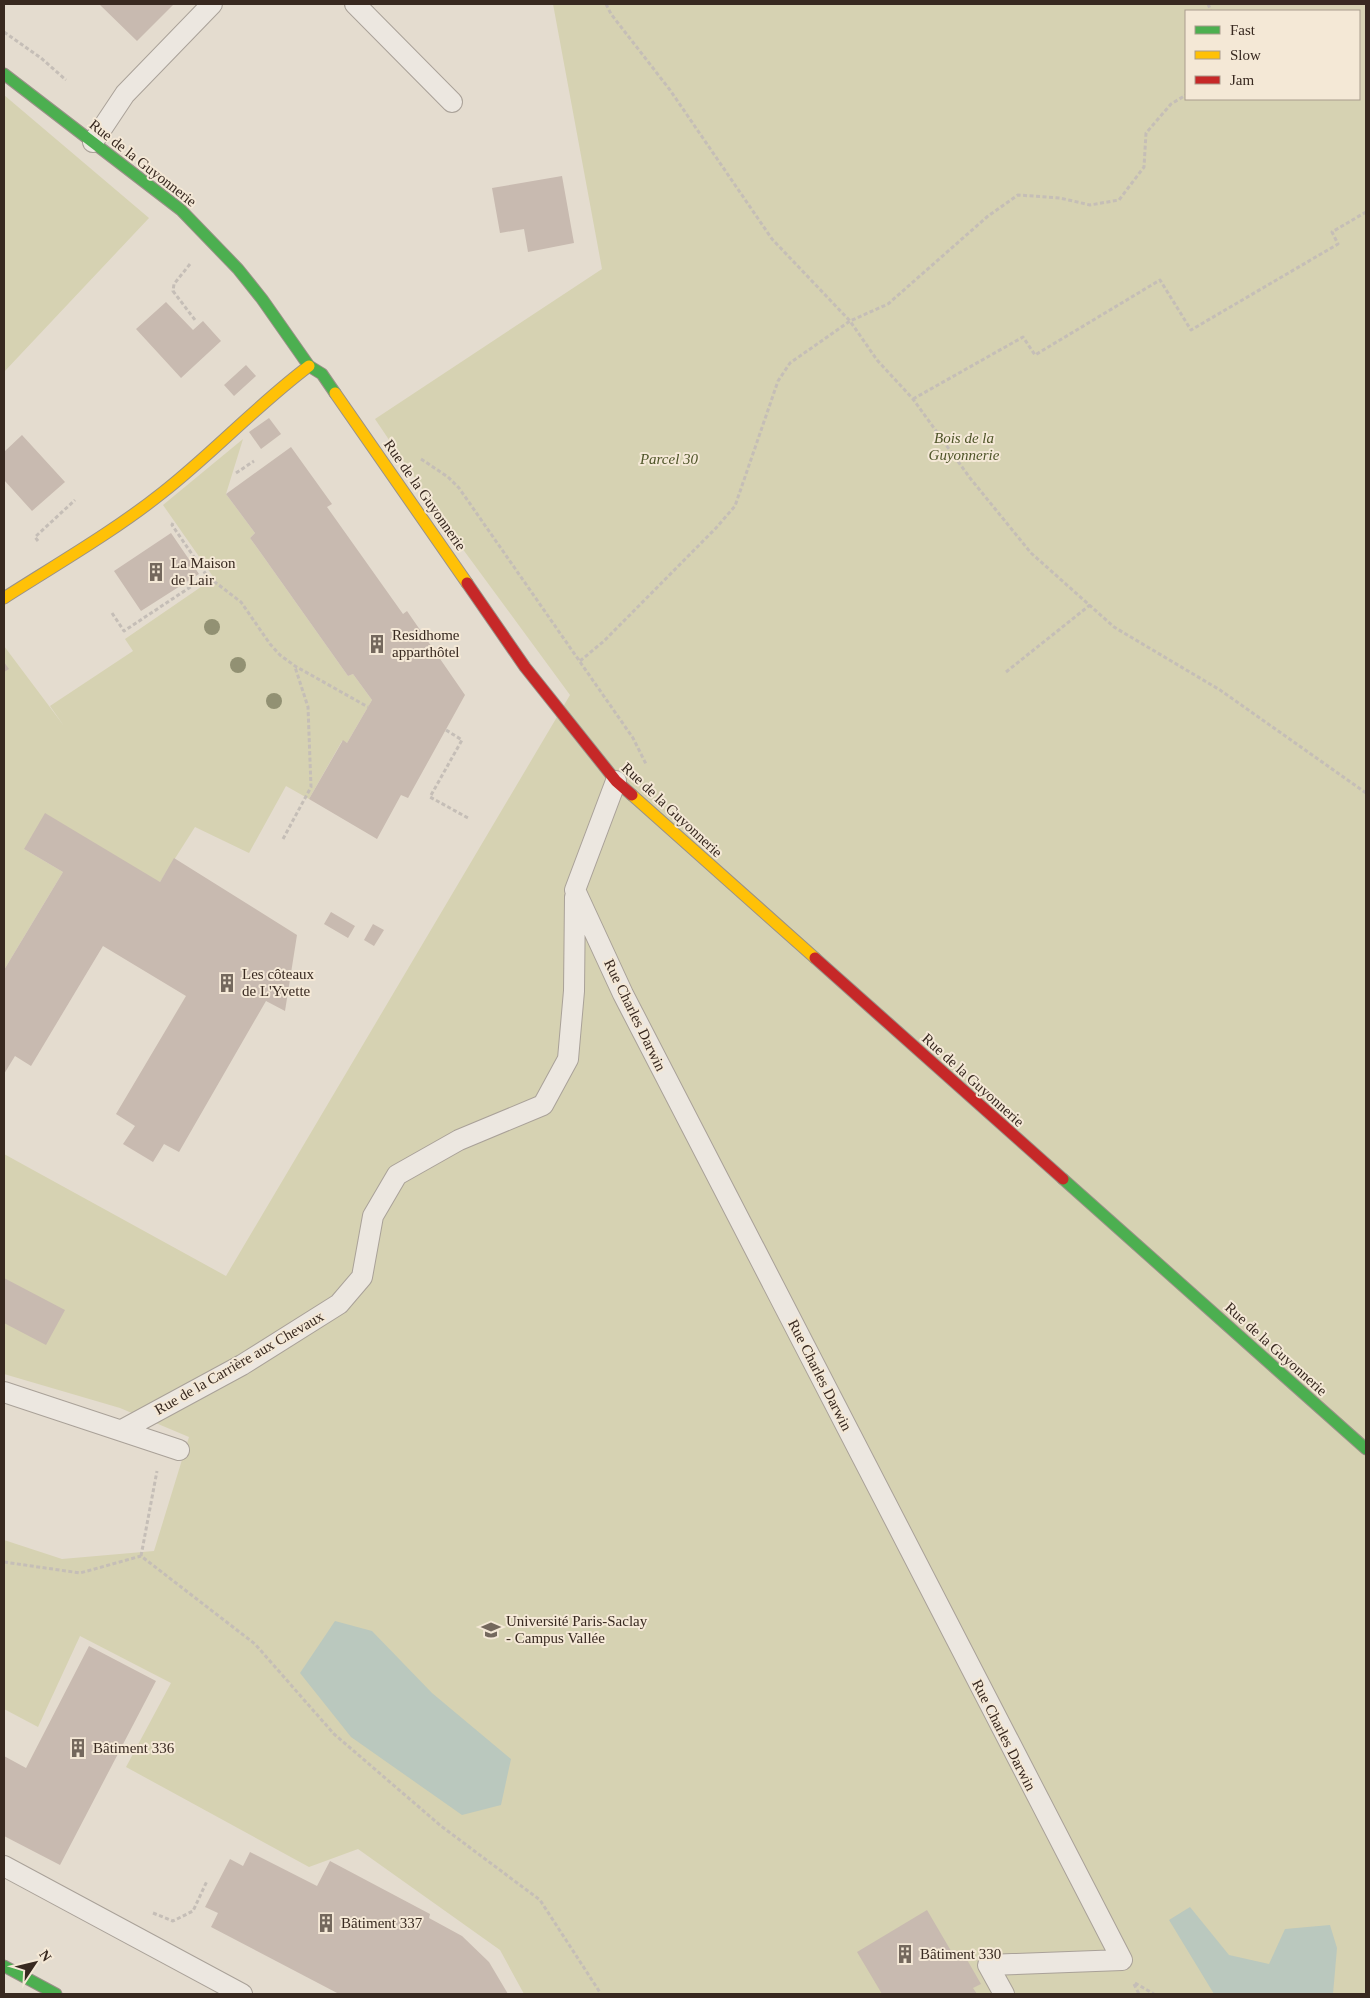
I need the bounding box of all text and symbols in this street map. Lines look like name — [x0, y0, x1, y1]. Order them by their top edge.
legend — [1185, 10, 1360, 100]
text: Fast — [1230, 22, 1256, 38]
text: Slow — [1230, 47, 1261, 63]
text: Jam — [1230, 72, 1254, 88]
street label: Rue de la Guyonnerie — [86, 116, 200, 210]
park label: Bois de la Guyonnerie — [929, 430, 1000, 463]
street label: Rue de la Guyonnerie — [381, 437, 469, 554]
park label: Parcel 30 — [639, 451, 699, 467]
place label: La Maison de Lair — [171, 555, 236, 588]
building icon: La Maison de Lair — [145, 561, 167, 583]
place label: Residhome apparthôtel — [392, 627, 460, 660]
building icon: Residhome apparthôtel — [366, 633, 388, 655]
street label: Rue de la Guyonnerie — [619, 759, 726, 861]
street label: Rue Charles Darwin — [601, 956, 669, 1074]
place label: Les côteaux de L'Yvette — [242, 966, 315, 999]
building icon: Les côteaux de L'Yvette — [216, 972, 238, 994]
street label: Rue de la Guyonnerie — [919, 1030, 1027, 1130]
street label: Rue de la Guyonnerie — [1222, 1299, 1330, 1399]
street label: Rue de la Carrière aux Chevaux — [152, 1308, 327, 1418]
street label: Rue Charles Darwin — [785, 1317, 855, 1434]
place label: Université Paris-Saclay - Campus Vallée — [506, 1613, 648, 1646]
school or university icon: Université Paris-Saclay - Campus Vallée — [480, 1619, 502, 1641]
street label: Rue Charles Darwin — [969, 1677, 1039, 1794]
building icon: Bâtiment 336 — [67, 1737, 89, 1759]
place label: Bâtiment 336 — [93, 1740, 175, 1756]
building icon: Bâtiment 337 — [315, 1912, 337, 1934]
place label: Bâtiment 337 — [341, 1915, 423, 1931]
north arrow — [10, 1938, 60, 1988]
building icon: Bâtiment 330 — [894, 1943, 916, 1965]
place label: Bâtiment 330 — [920, 1946, 1001, 1962]
text: N — [36, 1947, 54, 1964]

